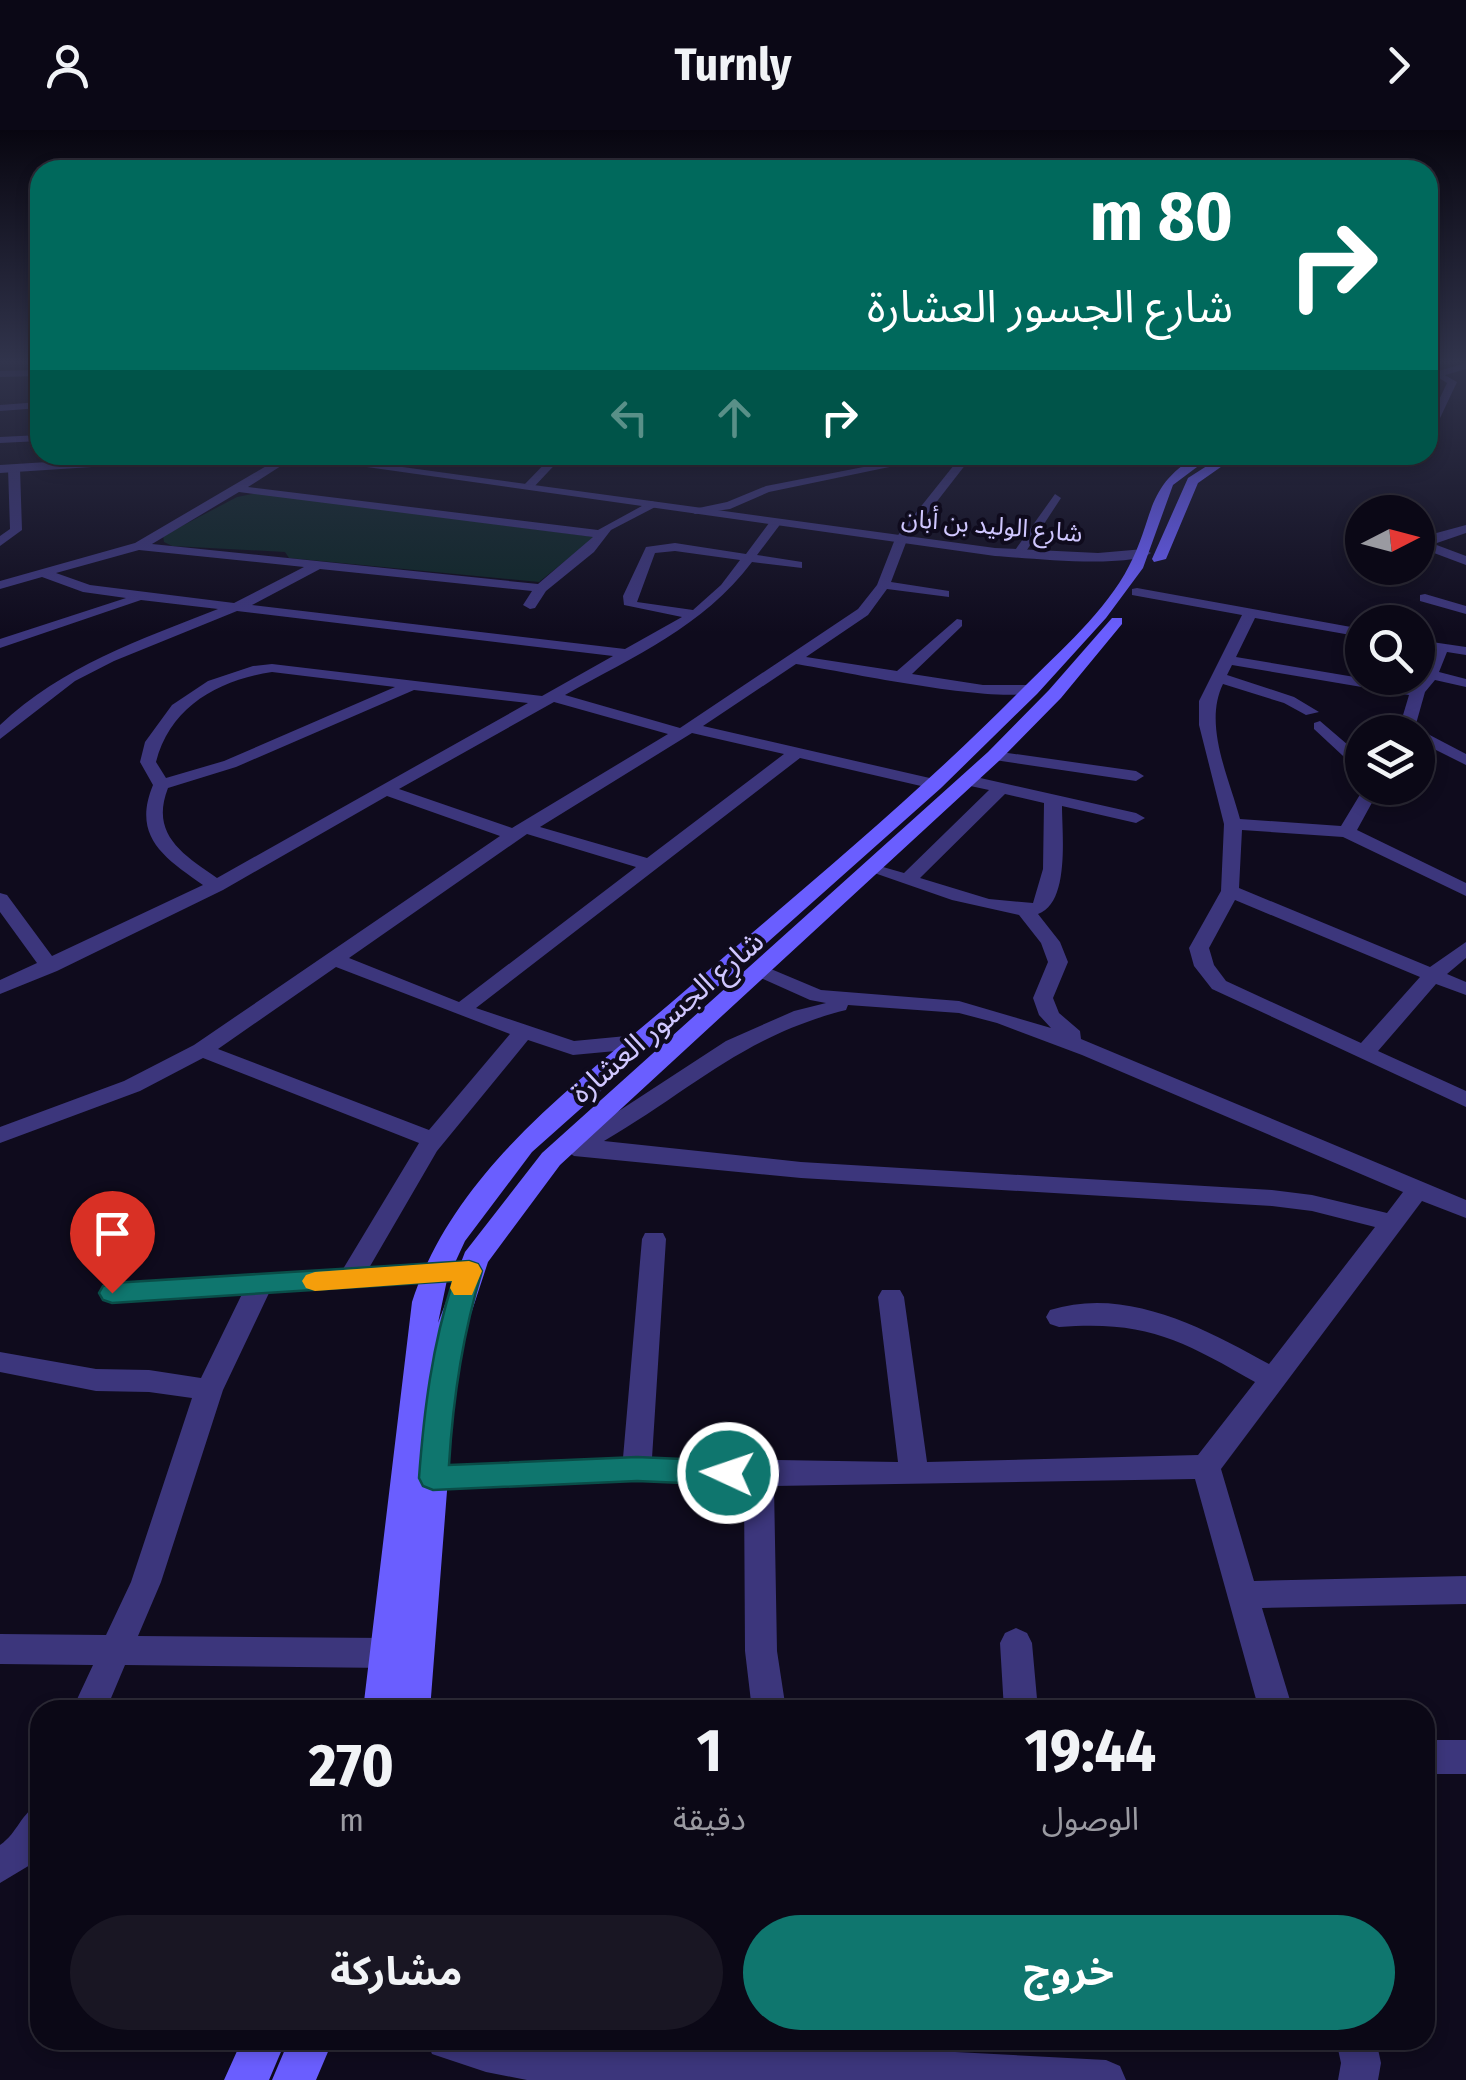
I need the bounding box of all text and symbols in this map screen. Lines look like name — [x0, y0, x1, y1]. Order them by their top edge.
icon: person — [40, 38, 95, 93]
text: Turnly — [675, 38, 791, 92]
icon: forward — [1371, 38, 1426, 93]
text: 80 m — [1090, 175, 1233, 259]
icon: right — [1268, 200, 1398, 330]
text: شارع الجسور العشارة — [867, 280, 1233, 334]
icon: left — [602, 390, 657, 445]
icon: ahead — [707, 390, 762, 445]
icon: right — [812, 390, 867, 445]
north arrow — [1345, 495, 1435, 585]
map controls — [1345, 495, 1435, 805]
street label: شارع الوليد بن أبان — [900, 502, 1084, 552]
button: search — [1345, 605, 1435, 695]
button: layers — [1345, 715, 1435, 805]
street label: شارع الجسور العشارة — [563, 923, 774, 1114]
pin — [70, 1191, 155, 1294]
icon: arrive — [85, 1206, 140, 1261]
position arrow — [676, 1421, 780, 1525]
text: 1 — [697, 1715, 722, 1787]
text: 19:44 — [1025, 1715, 1156, 1787]
text: 270 — [309, 1730, 394, 1802]
text: دقيقة — [673, 1800, 746, 1838]
text: الوصول — [1042, 1800, 1139, 1838]
text: m — [339, 1801, 364, 1839]
button: مشاركة — [70, 1915, 723, 2030]
button: خروج — [743, 1915, 1395, 2030]

